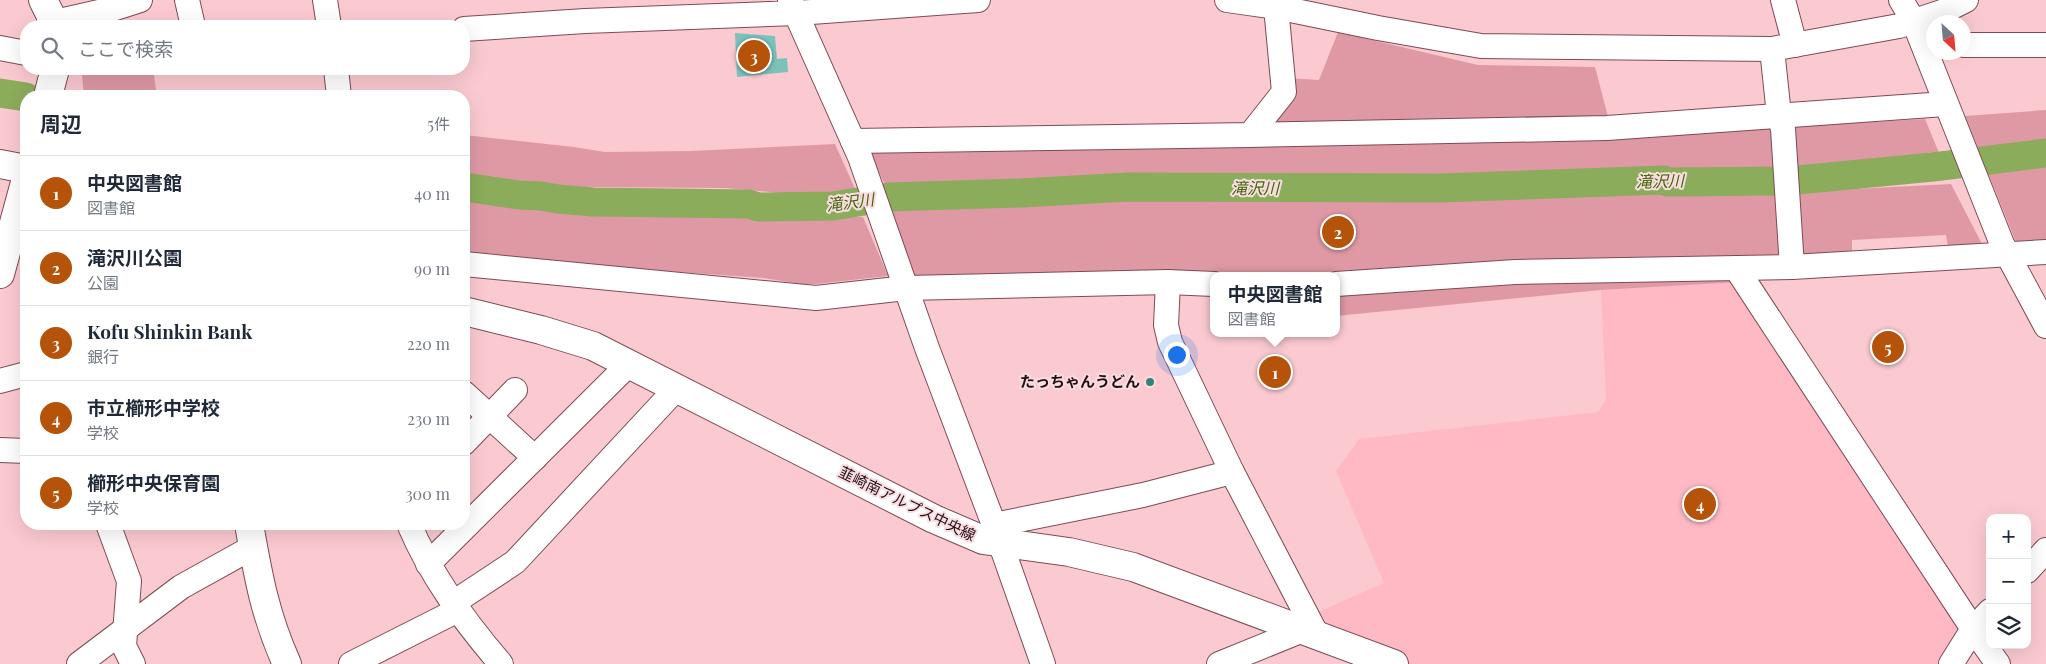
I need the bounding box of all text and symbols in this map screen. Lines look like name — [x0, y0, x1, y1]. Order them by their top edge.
north arrow — [1926, 15, 1971, 60]
search box — [20, 20, 470, 75]
icon: search — [38, 34, 66, 62]
text: ここで検索 — [78, 35, 173, 61]
pin: 3 — [738, 37, 770, 75]
text: 周辺 — [40, 109, 82, 137]
text: 5件 — [427, 113, 450, 134]
text: 中央図書館 — [87, 169, 182, 195]
water label: 滝沢川 — [1636, 170, 1686, 191]
water label: 滝沢川 — [1231, 177, 1281, 198]
text: 1 — [53, 183, 59, 204]
text: 40 m — [414, 183, 450, 204]
water label: 滝沢川 — [825, 188, 877, 215]
text: 図書館 — [87, 197, 135, 218]
pin: 2 — [1322, 213, 1354, 251]
text: 滝沢川公園 — [87, 244, 182, 270]
text: 2 — [52, 258, 60, 279]
text: 90 m — [414, 258, 450, 279]
text: 公園 — [87, 272, 119, 293]
popup — [1210, 272, 1340, 337]
text: 中央図書館 — [1227, 280, 1323, 306]
text: 図書館 — [1227, 308, 1276, 329]
text: Kofu Shinkin Bank — [87, 318, 252, 344]
pin: 5 — [1872, 328, 1904, 366]
text: 3 — [52, 333, 60, 354]
text: 220 m — [407, 333, 450, 354]
your location — [1164, 342, 1190, 368]
text: 銀行 — [87, 346, 119, 367]
pin: 1 — [1259, 353, 1291, 391]
place label: たっちゃんうどん — [1020, 371, 1140, 391]
marker: たっちゃんうどん — [1144, 376, 1156, 388]
text: 市立櫛形中学校 — [87, 394, 220, 420]
text: 4 — [52, 408, 60, 429]
text: 230 m — [407, 408, 450, 429]
text: 学校 — [87, 422, 119, 443]
street label: 韮崎南アルプス中央線 — [836, 461, 979, 545]
text: 櫛形中央保育園 — [87, 469, 220, 495]
text: 5 — [52, 483, 60, 504]
text: 300 m — [405, 483, 450, 504]
pin: 4 — [1684, 485, 1716, 523]
text: 学校 — [87, 497, 119, 518]
map controls — [1986, 514, 2031, 649]
button: + — [1986, 514, 2031, 559]
button: − — [1986, 559, 2031, 604]
button: layers — [1986, 604, 2031, 649]

